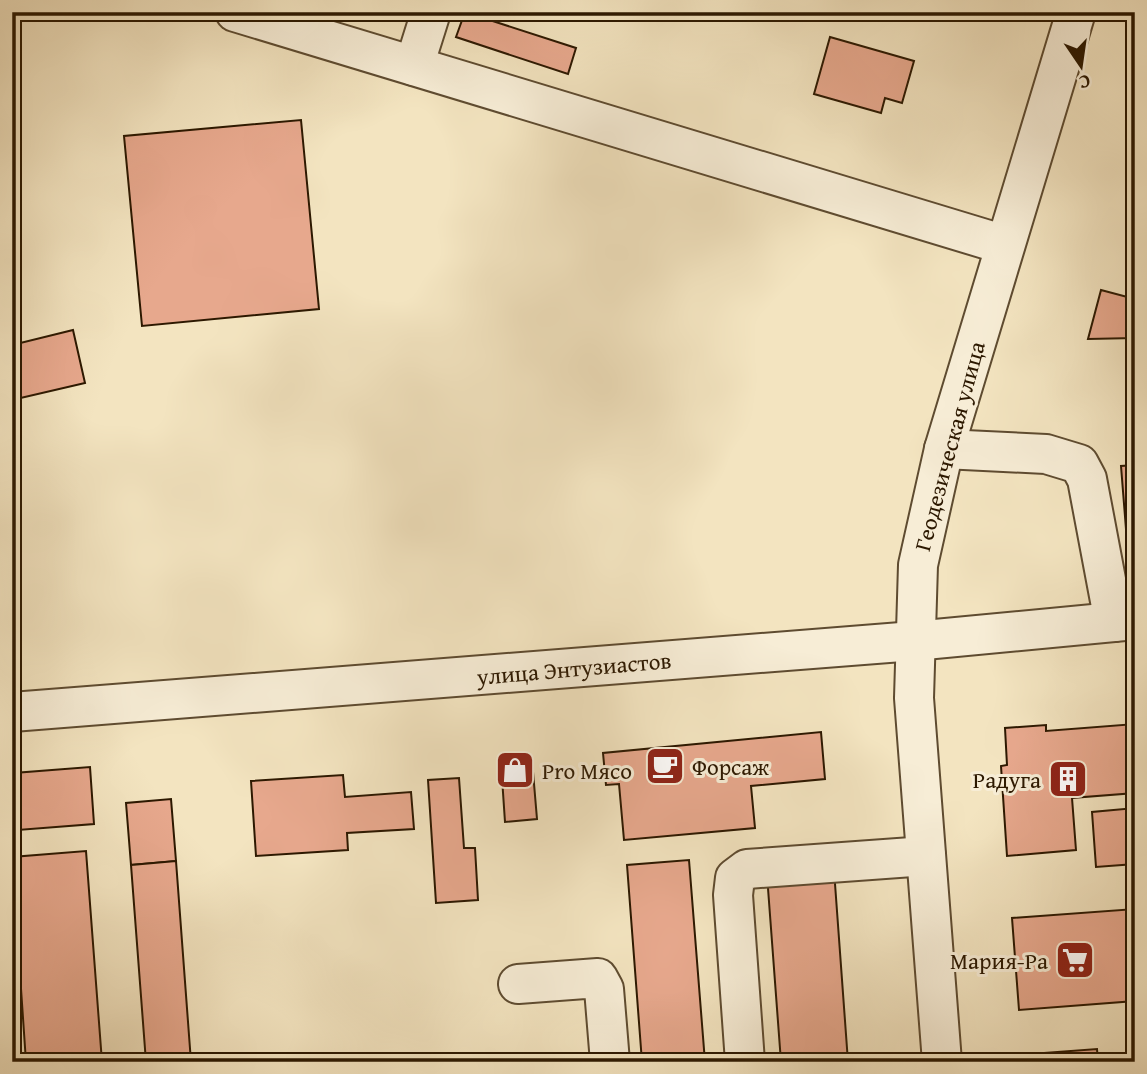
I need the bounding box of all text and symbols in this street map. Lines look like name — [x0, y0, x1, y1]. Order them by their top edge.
north arrow — [1046, 32, 1116, 102]
text: С — [1076, 68, 1093, 97]
street label: Геодезическая улица — [905, 338, 993, 554]
street label: улица Энтузиастов — [474, 643, 673, 693]
cafe icon: Форсаж — [644, 745, 686, 787]
shop icon: Pro Мясо — [494, 749, 536, 791]
place label: Форсаж — [692, 750, 769, 783]
place label: Pro Мясо — [542, 754, 632, 787]
building icon: Радуга — [1047, 758, 1089, 800]
place label: Радуга — [973, 763, 1041, 796]
supermarket icon: Мария-Ра — [1054, 939, 1096, 981]
place label: Мария-Ра — [950, 944, 1048, 977]

